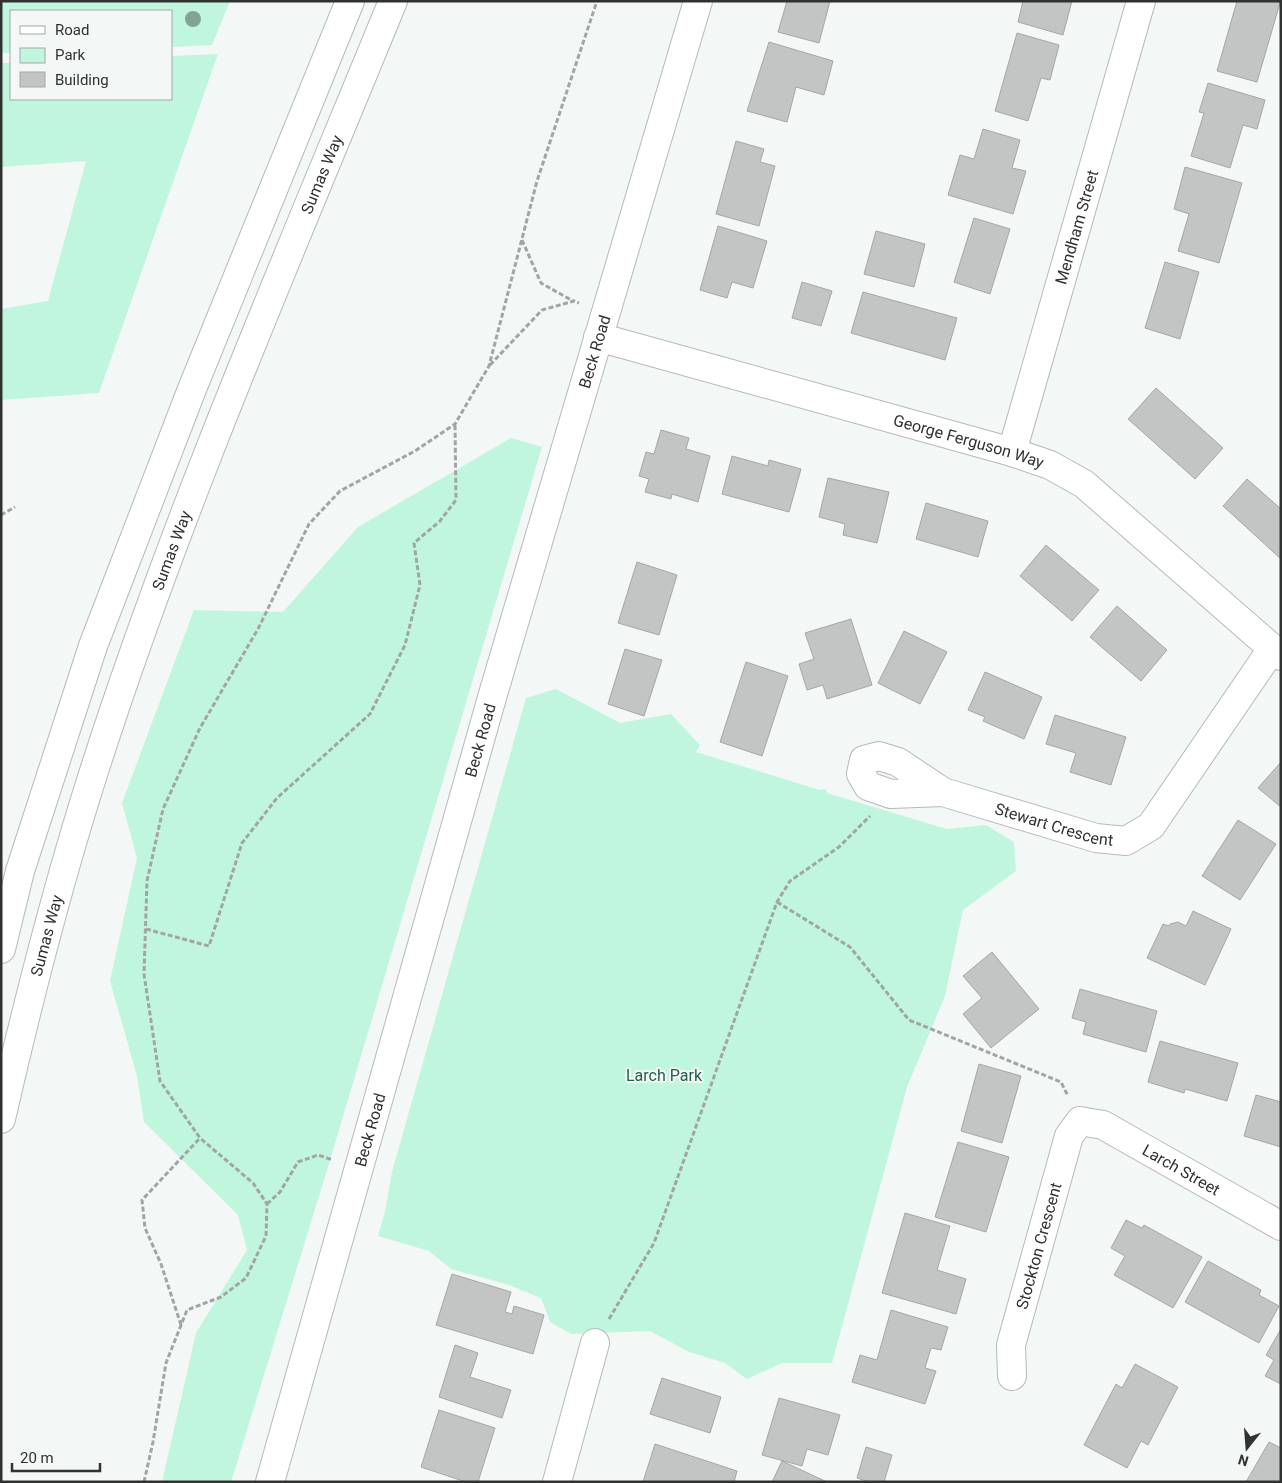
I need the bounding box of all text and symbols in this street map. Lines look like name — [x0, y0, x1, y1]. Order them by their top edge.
legend — [10, 10, 172, 100]
text: Road — [55, 21, 89, 39]
text: Park — [55, 46, 86, 64]
text: Building — [55, 71, 109, 89]
street label: Sumas Way — [297, 132, 347, 217]
street label: Mendham Street — [1051, 168, 1102, 287]
street label: Beck Road — [575, 313, 615, 391]
street label: George Ferguson Way — [891, 411, 1047, 472]
street label: Sumas Way — [148, 508, 195, 593]
street label: Beck Road — [461, 701, 500, 779]
street label: Stewart Crescent — [992, 799, 1114, 850]
street label: Sumas Way — [27, 892, 67, 978]
park label: Larch Park — [626, 1066, 703, 1085]
street label: Beck Road — [351, 1091, 390, 1169]
street label: Larch Street — [1139, 1140, 1223, 1199]
street label: Stockton Crescent — [1012, 1180, 1066, 1311]
north arrow — [1222, 1423, 1272, 1473]
scale bar — [12, 1440, 100, 1472]
text: 20 m — [20, 1449, 54, 1467]
text: N — [1236, 1451, 1250, 1470]

